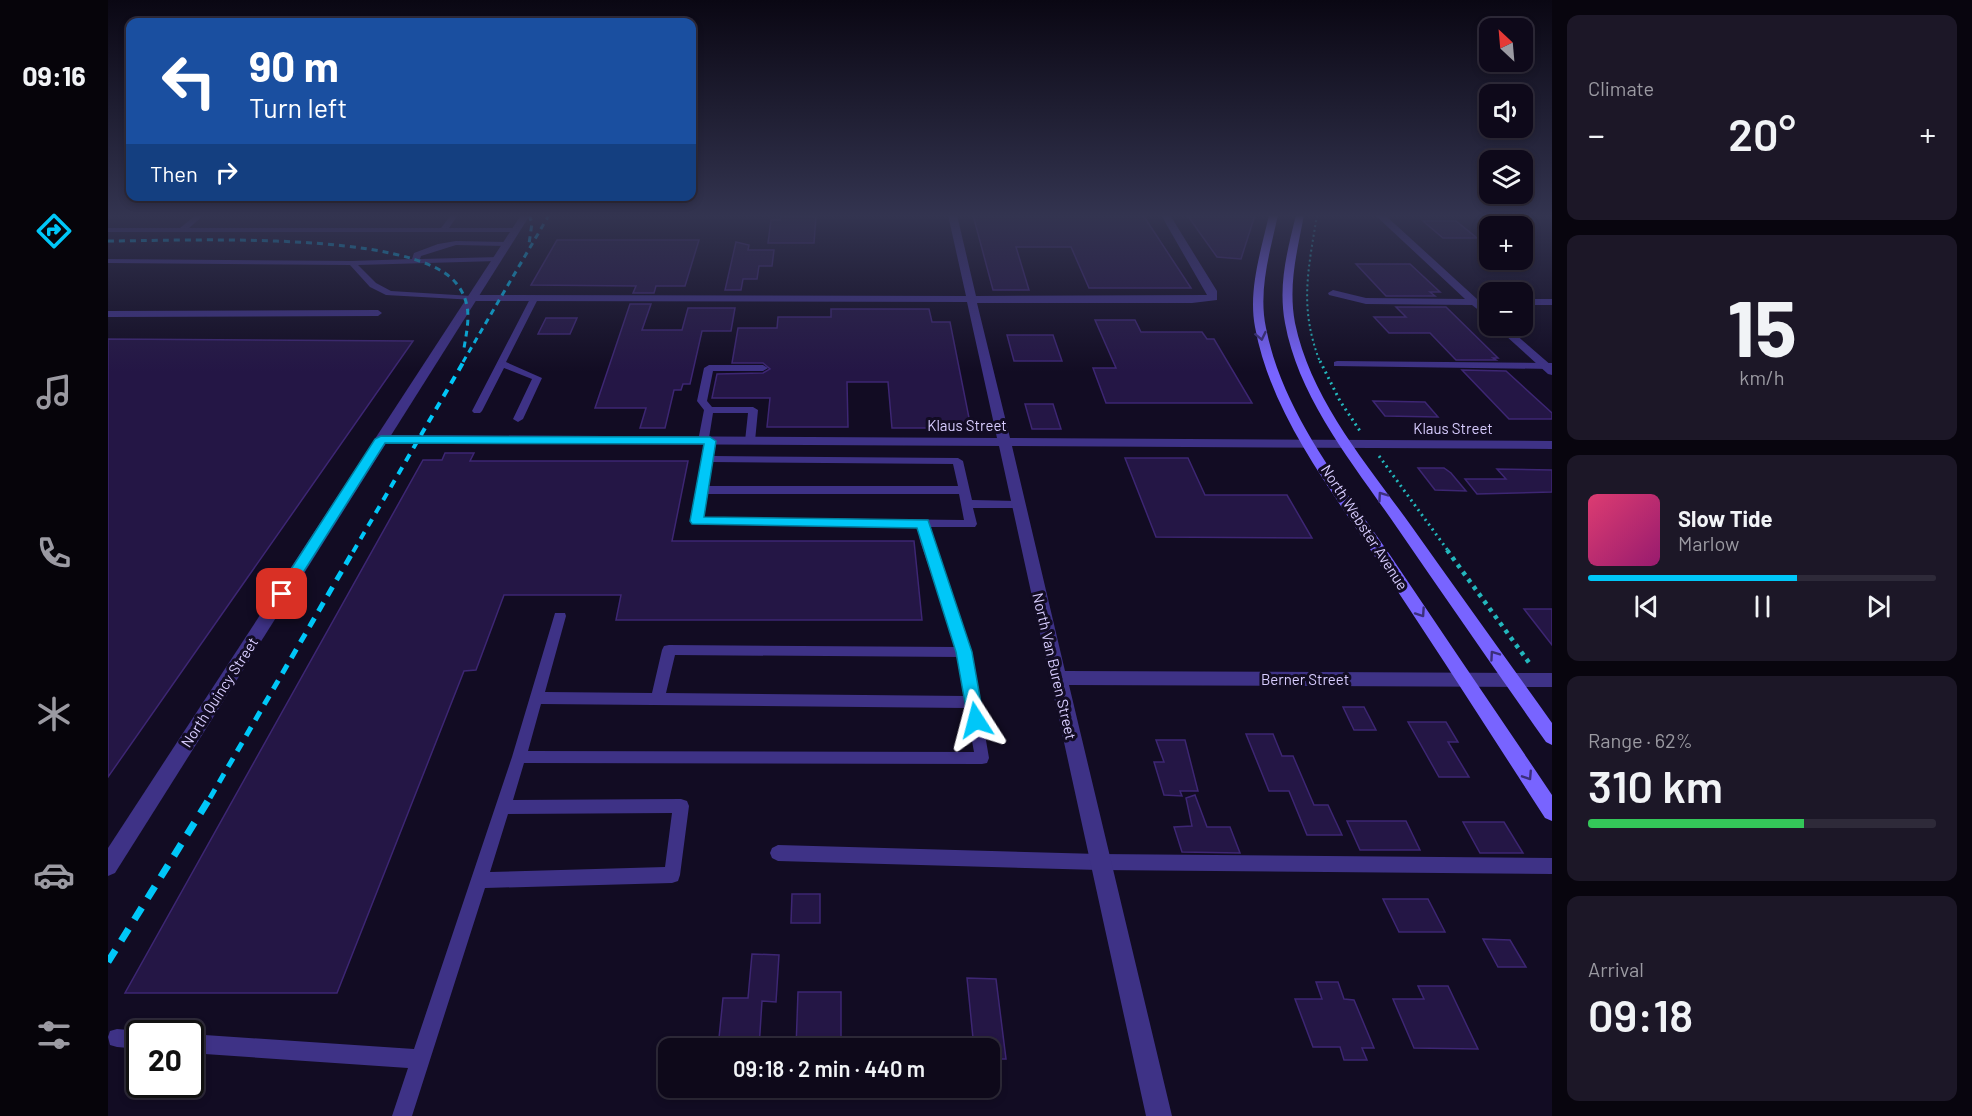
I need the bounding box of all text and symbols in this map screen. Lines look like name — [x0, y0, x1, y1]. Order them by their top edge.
north arrow — [1479, 18, 1533, 72]
map controls — [1479, 18, 1533, 336]
text: 90 m — [249, 40, 339, 90]
icon: left — [150, 42, 228, 120]
text: 09:16 — [22, 59, 86, 91]
text: Climate — [1588, 76, 1654, 100]
button: sound — [1479, 84, 1533, 138]
text: Turn left — [249, 91, 347, 123]
text: 20° — [1728, 106, 1796, 160]
text: − — [1588, 114, 1605, 154]
text: + — [1920, 114, 1936, 154]
button: layers — [1479, 150, 1533, 204]
icon: right — [210, 156, 243, 189]
text: Then — [150, 160, 198, 186]
icon: directions — [33, 210, 75, 252]
button: + — [1479, 216, 1533, 270]
text: 15 — [1727, 279, 1797, 373]
button: − — [1479, 282, 1533, 336]
one-way arrow — [1254, 331, 1267, 341]
text: km/h — [1739, 365, 1785, 389]
icon: music — [33, 371, 75, 413]
street label: Klaus Street — [927, 416, 1007, 434]
street label: Klaus Street — [1413, 419, 1493, 437]
street label: North Webster Avenue — [1318, 461, 1412, 593]
one-way arrow — [1378, 491, 1389, 502]
text: Slow Tide — [1678, 505, 1773, 531]
text: Marlow — [1678, 531, 1739, 555]
icon: phone — [33, 532, 75, 574]
pin — [256, 568, 307, 619]
icon: arrive — [265, 577, 298, 610]
icon: previous — [1630, 590, 1663, 623]
icon: pause — [1746, 590, 1779, 623]
icon: next — [1862, 590, 1895, 623]
street label: North Van Buren Street — [1029, 591, 1081, 741]
one-way arrow — [1414, 606, 1425, 617]
street label: North Quincy Street — [177, 634, 261, 750]
one-way arrow — [1490, 651, 1501, 662]
street label: Berner Street — [1261, 670, 1349, 688]
position arrow — [944, 688, 1008, 752]
icon: climate — [33, 693, 75, 735]
text: Range · 62% — [1588, 728, 1693, 752]
text: 310 km — [1588, 758, 1723, 812]
one-way arrow — [1521, 769, 1532, 780]
icon: car — [33, 854, 75, 896]
text: Arrival — [1588, 957, 1644, 981]
text: 09:18 — [1588, 987, 1693, 1041]
icon: filters — [33, 1014, 75, 1056]
speed limit sign: 20 — [126, 1020, 204, 1098]
text: 09:18 · 2 min · 440 m — [733, 1055, 925, 1081]

